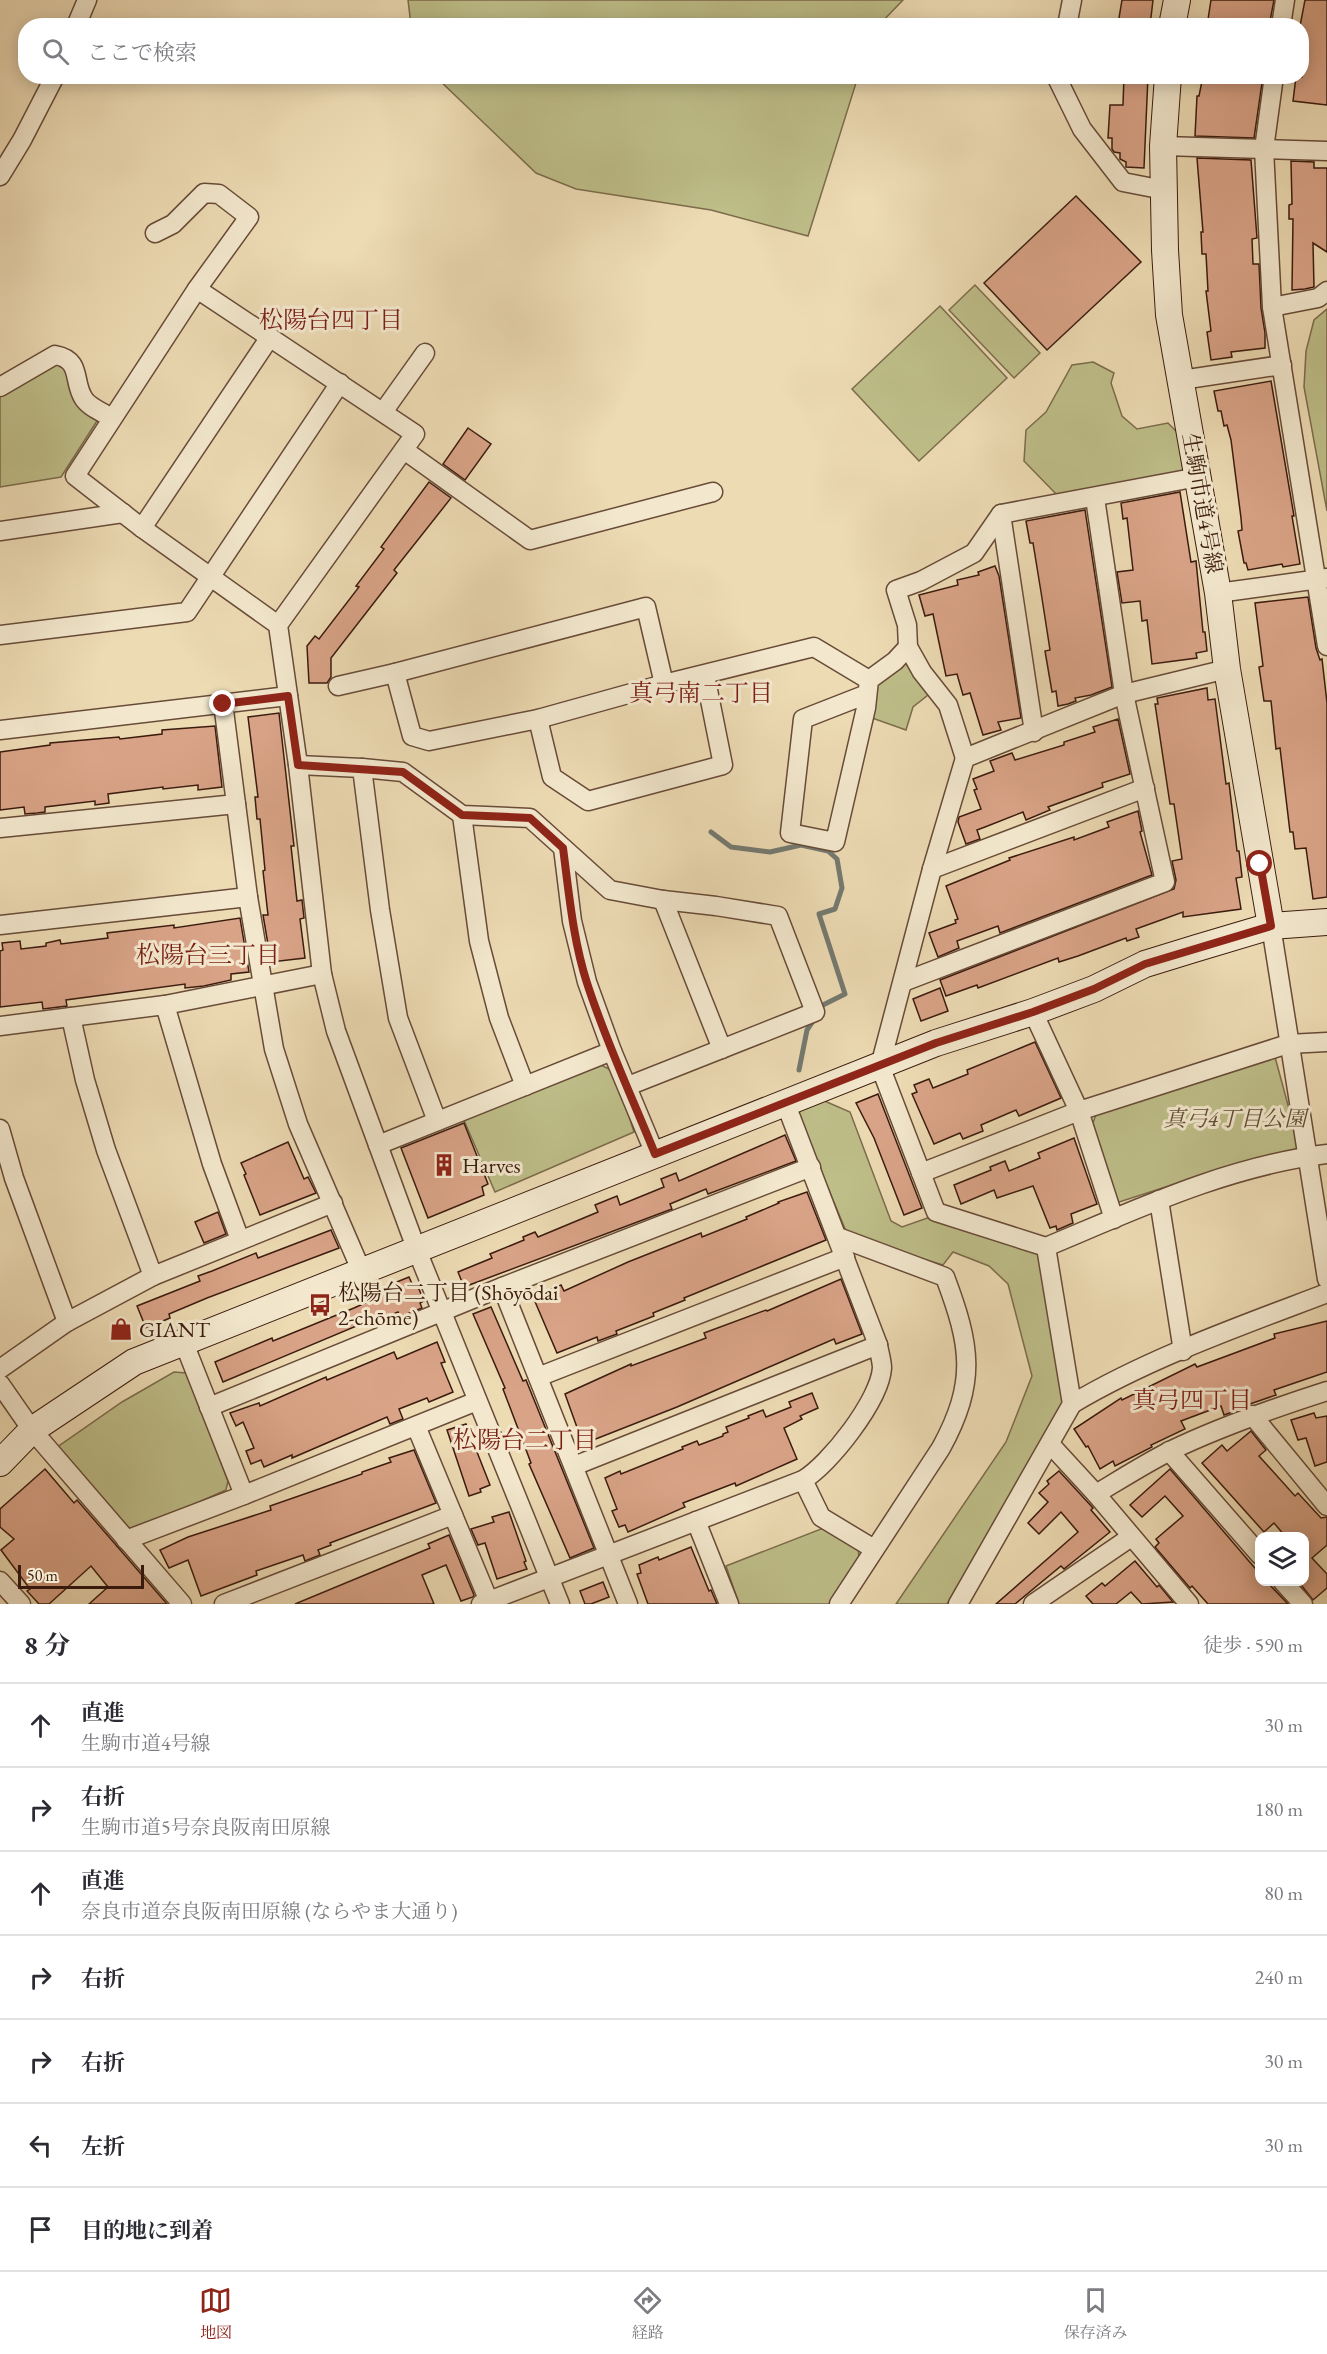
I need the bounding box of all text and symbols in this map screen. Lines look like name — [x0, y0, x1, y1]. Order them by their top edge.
search box — [18, 18, 1309, 84]
icon: search — [39, 35, 72, 68]
text: ここで検索 — [87, 38, 197, 67]
district label: 松陽台四丁目 — [259, 304, 403, 335]
street label: 生駒市道4号線 — [1176, 430, 1229, 576]
district label: 真弓南二丁目 — [629, 677, 773, 708]
route end — [209, 690, 235, 716]
route start — [1246, 850, 1272, 876]
district label: 松陽台三丁目 — [136, 939, 280, 970]
park label: 真弓4丁目公園 — [1164, 1104, 1309, 1133]
place label: Harves — [462, 1151, 521, 1180]
building icon: Harves — [431, 1152, 457, 1178]
place label: 松陽台二丁目 (Shōyōdai 2-chōme) — [338, 1278, 559, 1332]
bus stop icon: 松陽台二丁目 (Shōyōdai 2-chōme) — [307, 1292, 333, 1318]
place label: GIANT — [139, 1315, 210, 1344]
shop icon: GIANT — [108, 1316, 134, 1342]
district label: 真弓四丁目 — [1132, 1384, 1252, 1415]
district label: 松陽台二丁目 — [453, 1424, 597, 1455]
map controls — [1255, 1532, 1309, 1586]
button: layers — [1255, 1532, 1309, 1586]
scale bar — [18, 1562, 144, 1590]
text: 50 m — [27, 1565, 58, 1586]
text: 8 分 — [24, 1628, 70, 1662]
text: 徒歩 · 590 m — [1203, 1632, 1303, 1658]
text: 直進 — [81, 1698, 125, 1727]
icon: ahead — [24, 1709, 57, 1742]
text: 30 m — [1264, 1712, 1303, 1738]
text: 生駒市道4号線 — [81, 1730, 211, 1756]
text: 右折 — [81, 1782, 125, 1811]
icon: right — [24, 1793, 57, 1826]
text: 180 m — [1255, 1796, 1303, 1822]
text: 生駒市道5号奈良阪南田原線 — [81, 1814, 331, 1840]
text: 直進 — [81, 1866, 125, 1895]
icon: ahead — [24, 1877, 57, 1910]
text: 80 m — [1264, 1880, 1303, 1906]
text: 奈良市道奈良阪南田原線 (ならやま大通り) — [81, 1898, 458, 1924]
icon: right — [24, 1961, 57, 1994]
text: 右折 — [81, 1964, 125, 1993]
text: 240 m — [1255, 1964, 1303, 1990]
icon: right — [24, 2045, 57, 2078]
text: 右折 — [81, 2048, 125, 2077]
text: 30 m — [1264, 2048, 1303, 2074]
icon: left — [24, 2129, 57, 2162]
text: 左折 — [81, 2132, 125, 2161]
text: 30 m — [1264, 2132, 1303, 2158]
icon: arrive — [24, 2213, 57, 2246]
text: 目的地に到着 — [81, 2216, 213, 2245]
tab: 地図 — [199, 2284, 232, 2343]
tab: 経路 — [631, 2284, 664, 2343]
tab: 保存済み — [1063, 2284, 1127, 2343]

